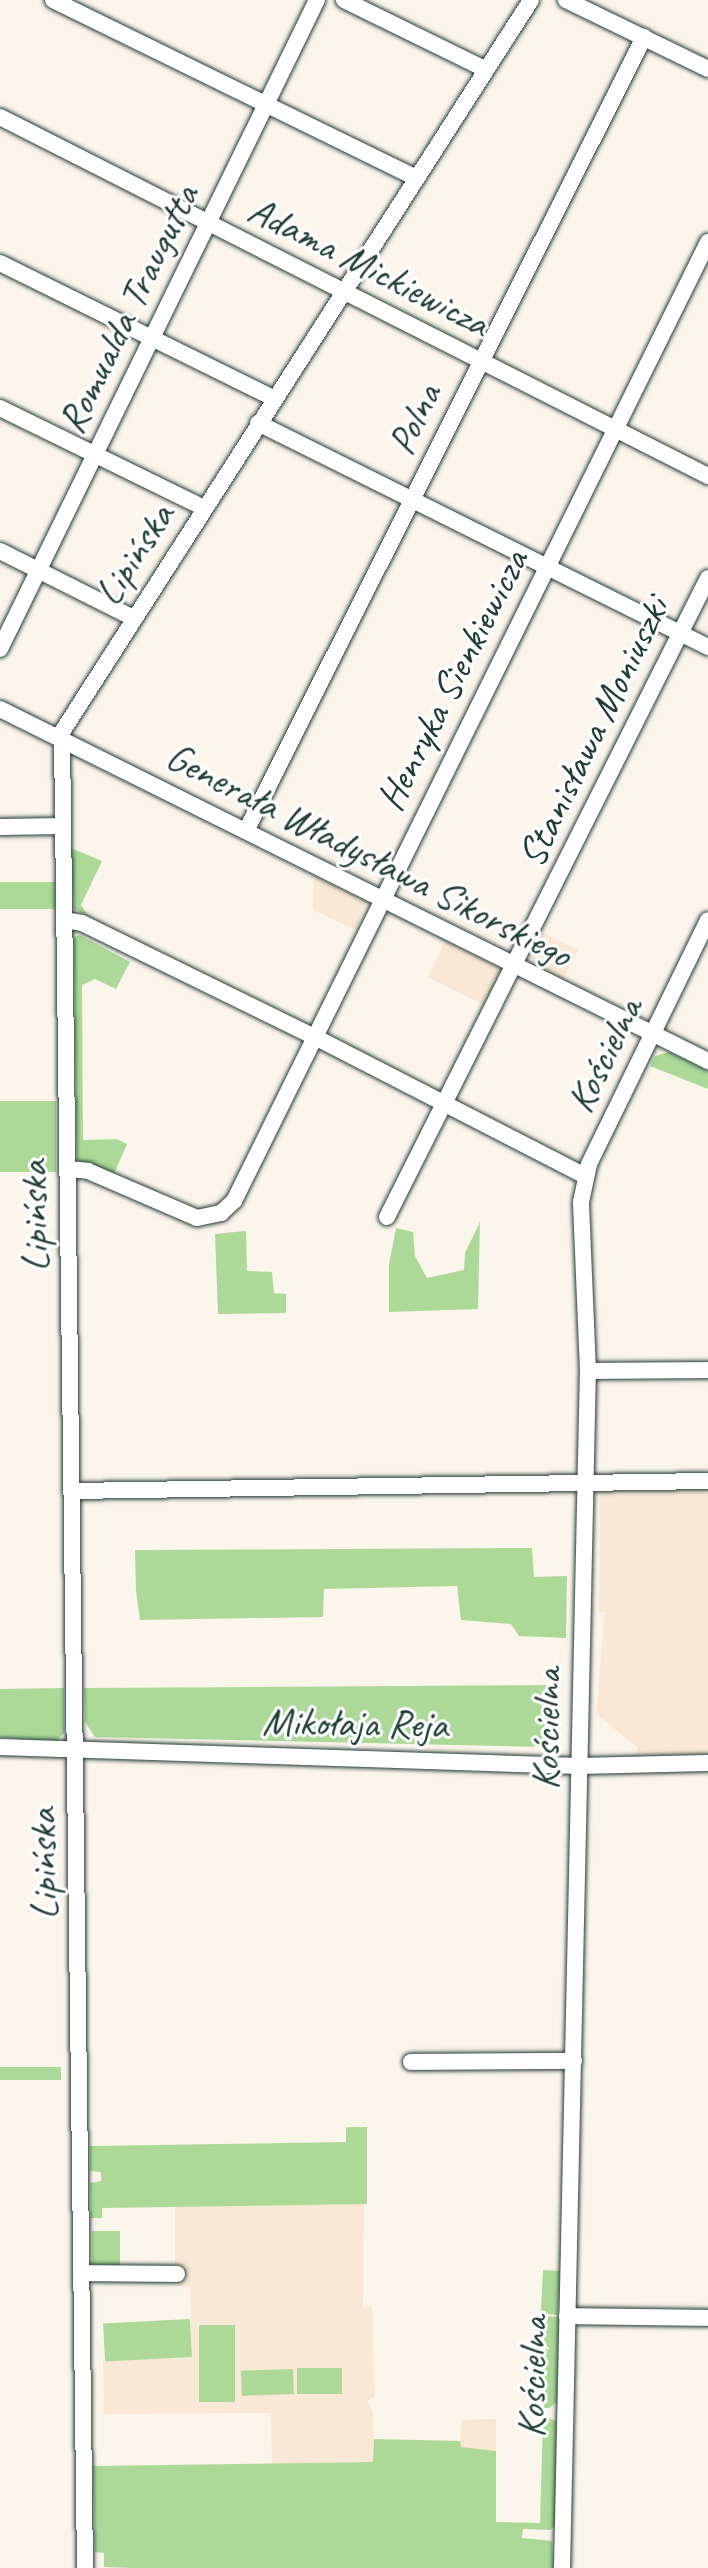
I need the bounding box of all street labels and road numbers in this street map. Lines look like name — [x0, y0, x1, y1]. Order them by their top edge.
street label: Romualda Traugutta — [47, 176, 209, 442]
street label: Adama Mickiewicza — [242, 185, 496, 347]
street label: Polna — [377, 376, 451, 462]
street label: Lipińska — [84, 494, 184, 614]
street label: Henryka Sienkiewicza — [365, 541, 539, 819]
street label: Stanisława Moniuszki — [507, 589, 679, 875]
street label: Generała Władysława Sikorskiego — [158, 732, 580, 978]
street label: Kościelna — [556, 990, 652, 1120]
street label: Lipińska — [9, 1160, 59, 1272]
street label: Kościelna — [521, 1668, 571, 1790]
street label: Mikołaja Reja — [263, 1697, 447, 1749]
street label: Lipińska — [18, 1808, 68, 1920]
street label: Kościelna — [507, 2316, 557, 2438]

